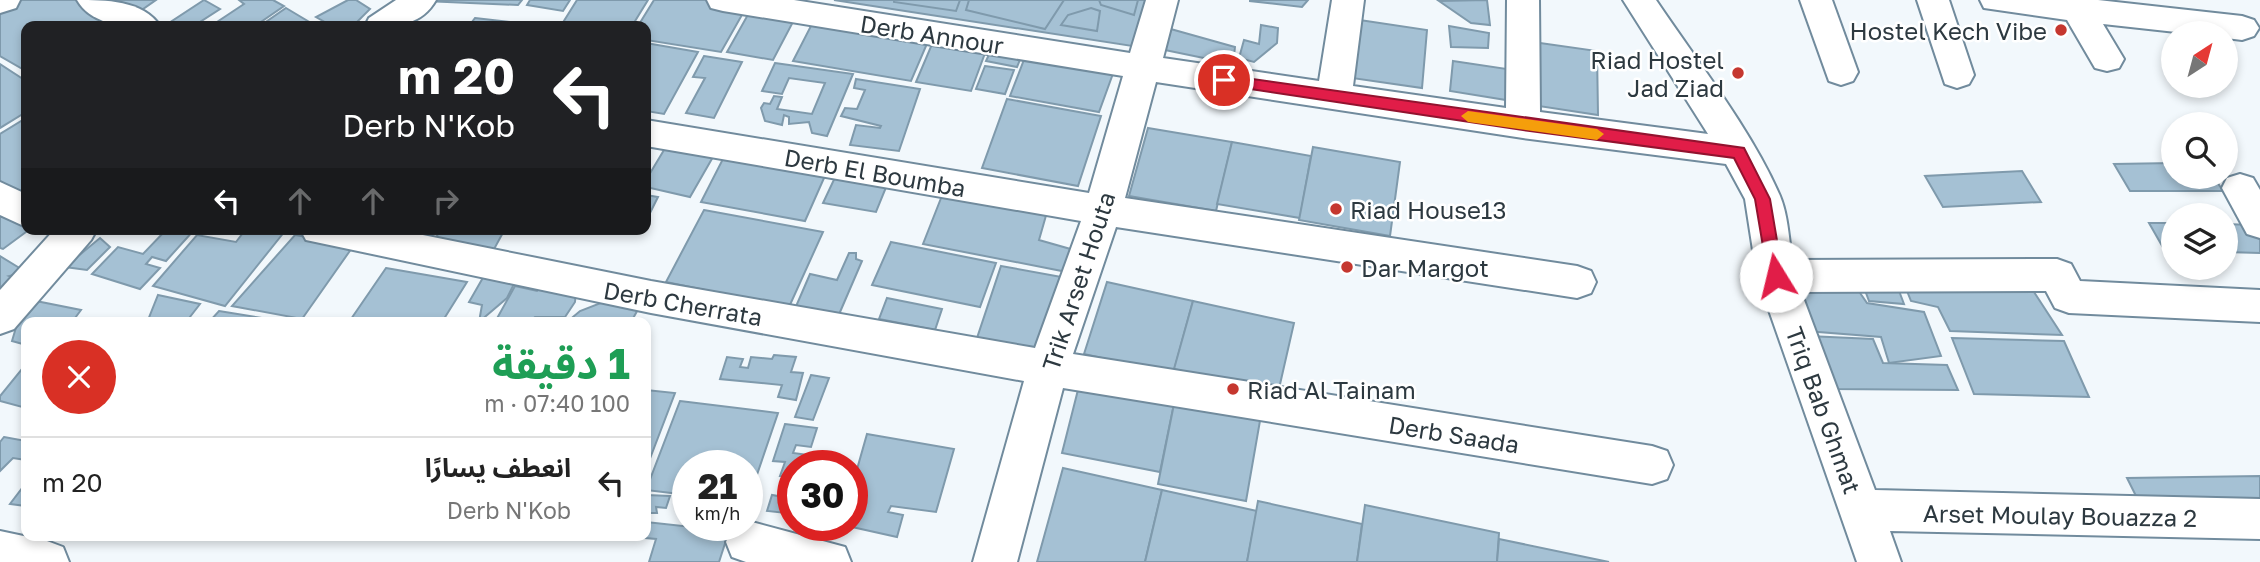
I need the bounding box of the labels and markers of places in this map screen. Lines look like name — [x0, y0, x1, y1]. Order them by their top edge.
place label: Hostel Kech Vibe — [1849, 16, 2047, 45]
marker: Hostel Kech Vibe — [2053, 22, 2069, 38]
place label: Riad Hostel Jad Ziad — [1590, 45, 1724, 102]
pin — [1194, 50, 1254, 110]
marker: Riad Hostel Jad Ziad — [1730, 65, 1746, 81]
place label: Riad House13 — [1350, 195, 1507, 224]
marker: Riad House13 — [1328, 201, 1344, 217]
place label: Dar Margot — [1361, 253, 1489, 282]
marker: Dar Margot — [1339, 259, 1355, 275]
place label: Riad Al Tainam — [1247, 375, 1416, 404]
marker: Riad Al Tainam — [1225, 381, 1241, 397]

